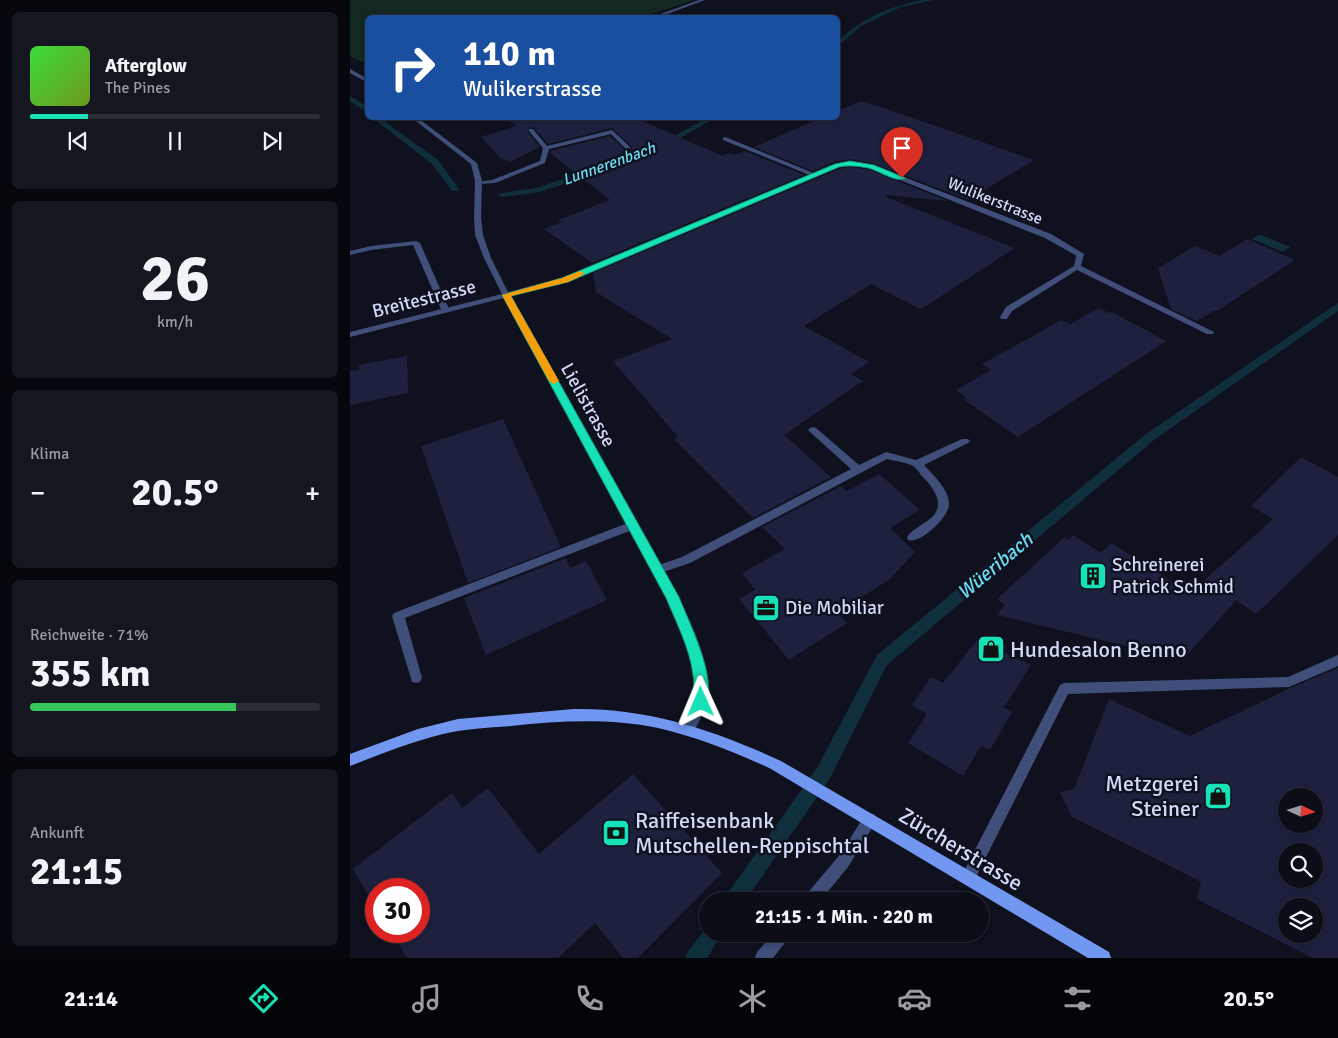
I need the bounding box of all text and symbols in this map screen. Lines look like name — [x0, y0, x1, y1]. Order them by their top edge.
text: 110 m — [463, 32, 556, 75]
icon: right — [380, 35, 445, 100]
text: Afterglow — [105, 54, 187, 78]
text: Wulikerstrasse — [463, 75, 602, 102]
text: The Pines — [105, 78, 170, 98]
icon: previous — [64, 127, 92, 155]
icon: pause — [161, 127, 189, 155]
icon: next — [258, 127, 286, 155]
pin — [881, 127, 923, 178]
icon: arrive — [888, 134, 916, 162]
water label: Lunnerenbach — [560, 138, 659, 190]
street label: Wulikerstrasse — [945, 173, 1045, 229]
text: 26 — [140, 239, 210, 319]
street label: Breitestrasse — [370, 275, 478, 323]
text: km/h — [157, 312, 193, 332]
street label: Lielistrasse — [555, 359, 621, 451]
text: Klima — [30, 444, 69, 464]
text: 20.5° — [131, 469, 219, 516]
text: − — [30, 476, 45, 510]
text: + — [305, 476, 320, 510]
water label: Wüeribach — [952, 526, 1039, 605]
place label: Schreinerei Patrick Schmid — [1112, 553, 1234, 599]
building icon: Schreinerei Patrick Schmid — [1078, 561, 1108, 591]
office icon: Die Mobiliar — [751, 593, 781, 623]
place label: Die Mobiliar — [785, 596, 884, 620]
text: Reichweite · 71% — [30, 625, 149, 645]
shop icon: Hundesalon Benno — [976, 634, 1006, 664]
place label: Hundesalon Benno — [1010, 636, 1187, 663]
text: 355 km — [30, 650, 151, 697]
position arrow — [674, 675, 726, 727]
place label: Metzgerei Steiner — [1105, 770, 1199, 822]
shop icon: Metzgerei Steiner — [1203, 781, 1233, 811]
north arrow — [1278, 788, 1322, 832]
map controls — [1278, 788, 1323, 943]
street label: Zürcherstrasse — [894, 801, 1028, 897]
place label: Raiffeisenbank Mutschellen-Reppischtal — [635, 807, 869, 859]
bank icon: Raiffeisenbank Mutschellen-Reppischtal — [601, 818, 631, 848]
text: Ankunft — [30, 823, 84, 843]
button: search — [1278, 843, 1323, 888]
text: 21:15 — [30, 848, 123, 895]
speed limit sign: 30 — [365, 878, 430, 943]
button: layers — [1278, 898, 1323, 943]
text: 21:15 · 1 Min. · 220 m — [755, 905, 933, 929]
icon: directions — [246, 981, 281, 1016]
icon: music — [409, 981, 444, 1016]
icon: phone — [572, 981, 607, 1016]
icon: climate — [735, 981, 770, 1016]
icon: car — [897, 981, 932, 1016]
icon: filters — [1060, 981, 1095, 1016]
text: 21:14 — [64, 985, 118, 1012]
text: 20.5° — [1223, 985, 1274, 1012]

